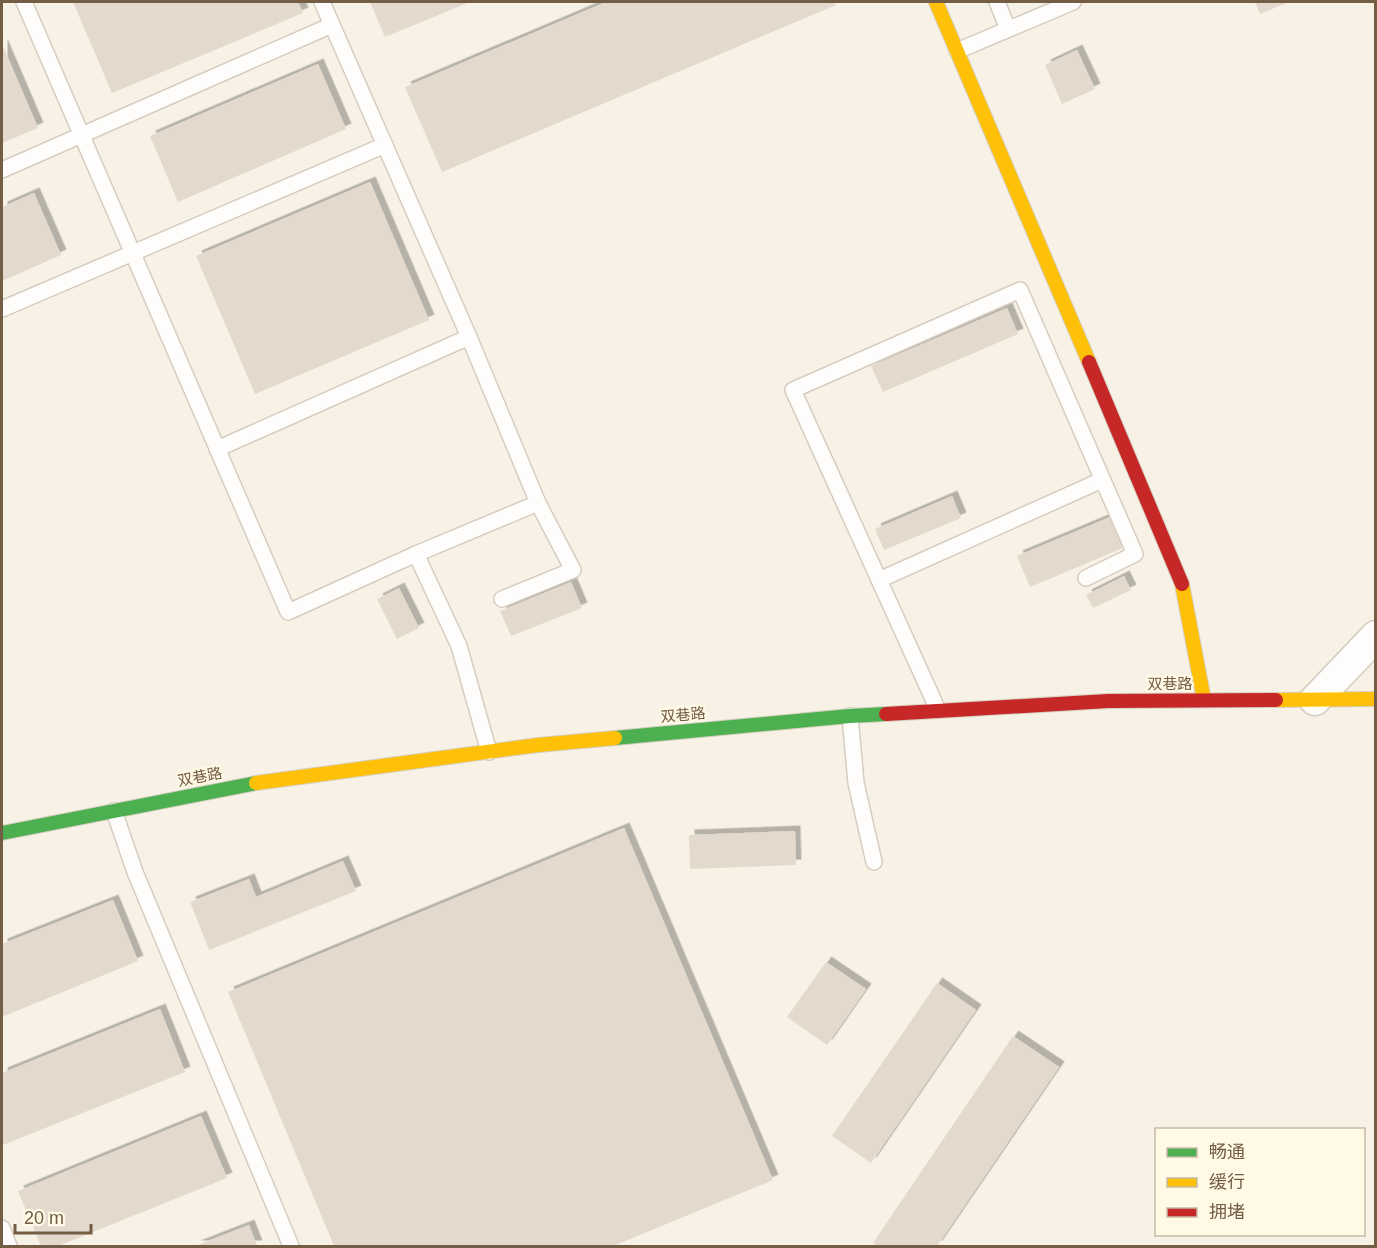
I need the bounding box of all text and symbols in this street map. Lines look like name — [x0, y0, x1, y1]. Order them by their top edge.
street label: 双巷路 — [1147, 675, 1193, 692]
street label: 双巷路 — [660, 704, 706, 725]
street label: 双巷路 — [176, 764, 224, 789]
legend — [1155, 1128, 1365, 1236]
text: 畅通 — [1209, 1142, 1245, 1162]
text: 缓行 — [1209, 1172, 1245, 1192]
scale bar — [15, 1197, 92, 1235]
text: 拥堵 — [1209, 1202, 1245, 1222]
text: 20 m — [24, 1208, 64, 1228]

